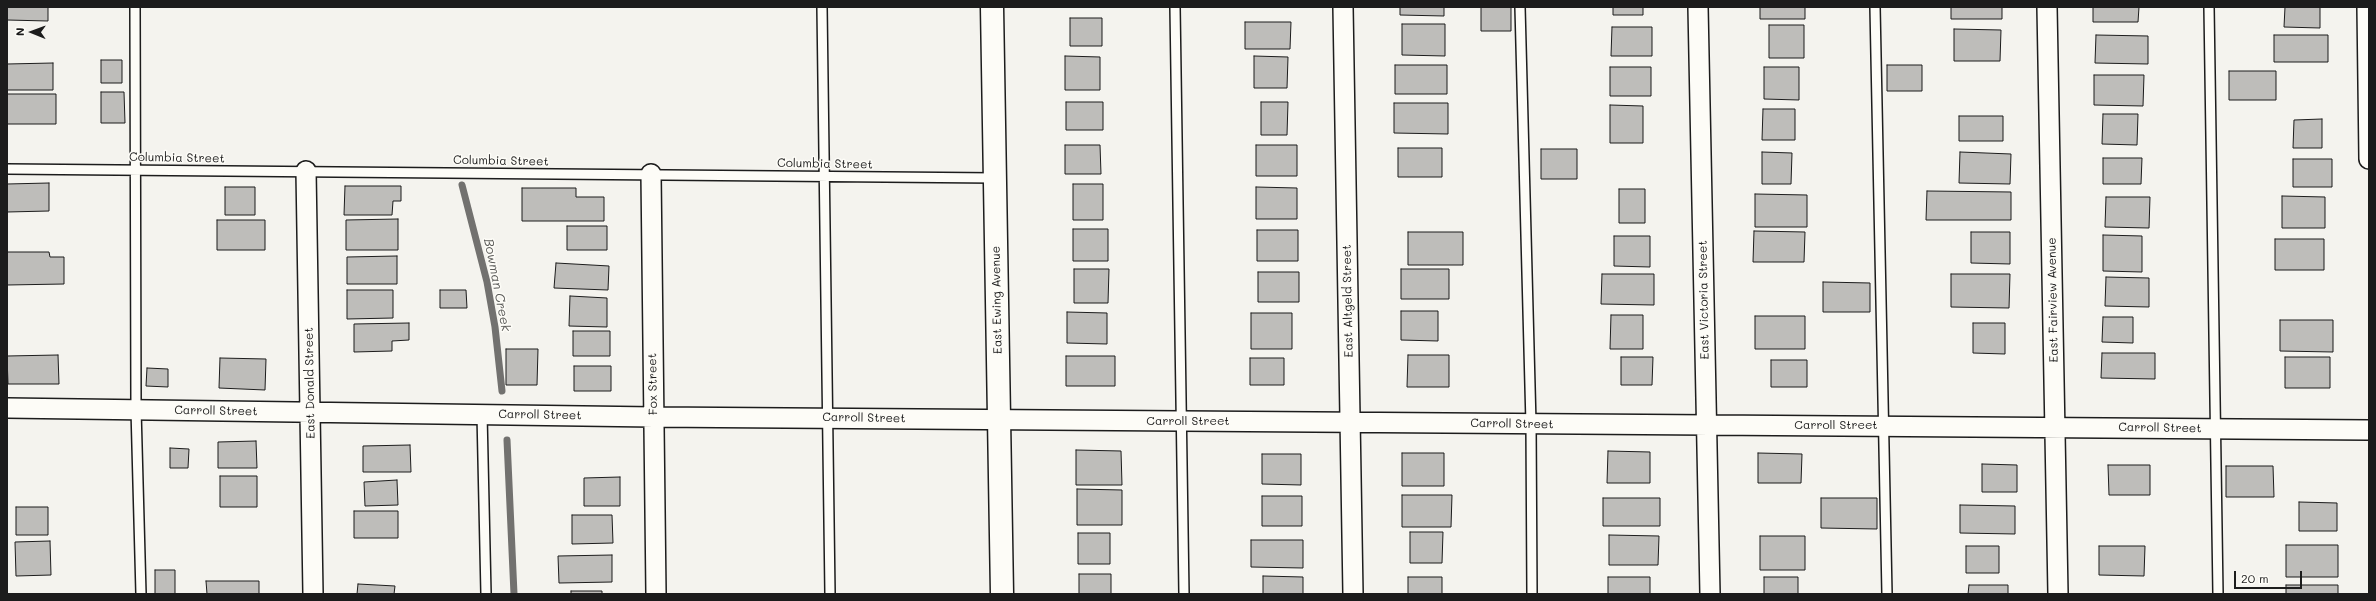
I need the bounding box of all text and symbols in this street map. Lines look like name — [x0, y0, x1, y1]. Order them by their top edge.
north arrow — [12, 12, 52, 52]
text: N — [12, 27, 27, 36]
street label: Columbia Street — [129, 150, 225, 166]
street label: Columbia Street — [453, 153, 549, 169]
street label: Columbia Street — [777, 156, 873, 172]
water label: Bowman Creek — [480, 237, 514, 333]
street label: East Fairview Avenue — [2045, 237, 2061, 363]
street label: East Victoria Street — [1696, 240, 1712, 360]
street label: East Altgeld Street — [1340, 244, 1356, 358]
street label: East Ewing Avenue — [989, 246, 1005, 354]
street label: East Donald Street — [302, 327, 318, 439]
street label: Fox Street — [645, 353, 661, 415]
street label: Carroll Street — [174, 403, 258, 419]
street label: Carroll Street — [498, 407, 582, 423]
street label: Carroll Street — [822, 410, 906, 426]
street label: Carroll Street — [1146, 414, 1230, 428]
street label: Carroll Street — [1470, 416, 1554, 432]
street label: Carroll Street — [1794, 418, 1878, 432]
street label: Carroll Street — [2118, 420, 2202, 436]
scale bar — [2236, 563, 2304, 589]
text: 20 m — [2241, 570, 2269, 586]

